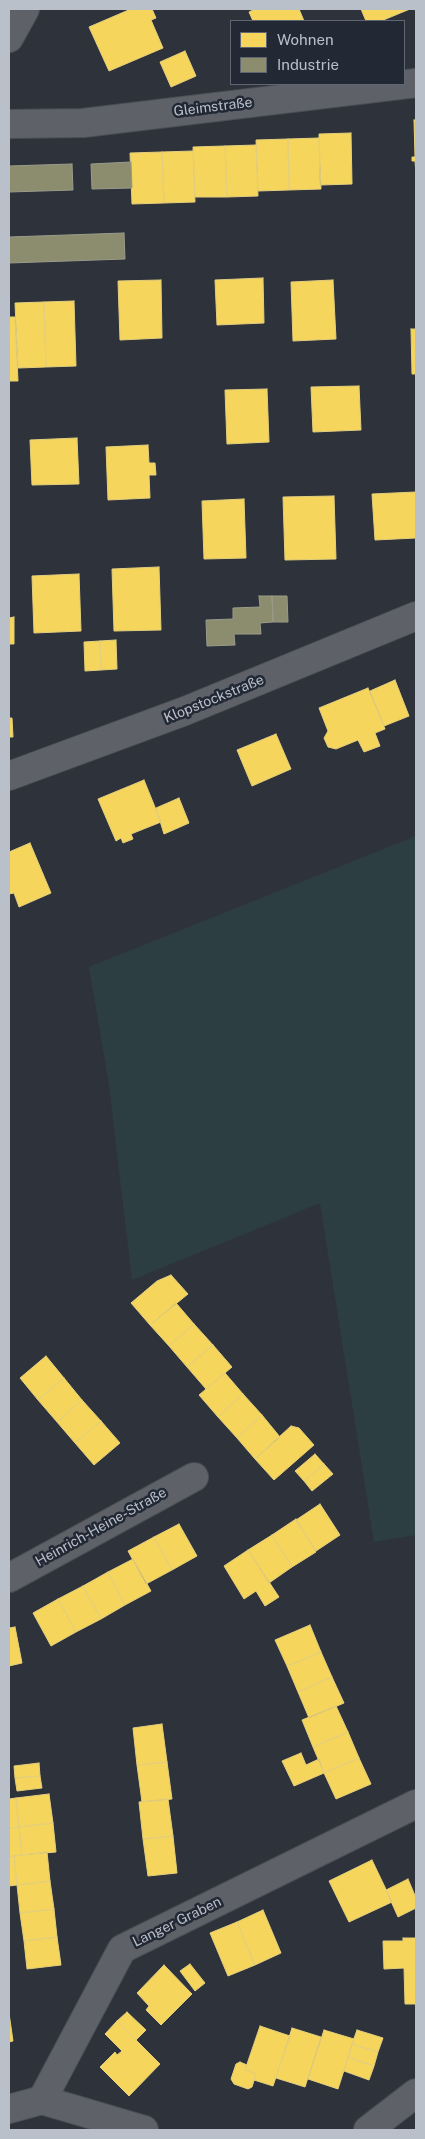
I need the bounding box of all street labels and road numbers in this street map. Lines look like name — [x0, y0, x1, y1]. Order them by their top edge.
street label: Gleimstraße — [173, 94, 253, 120]
street label: Klopstockstraße — [161, 671, 267, 727]
street label: Heinrich-Heine-Straße — [33, 1484, 169, 1570]
street label: Langer Graben — [130, 1893, 224, 1951]

